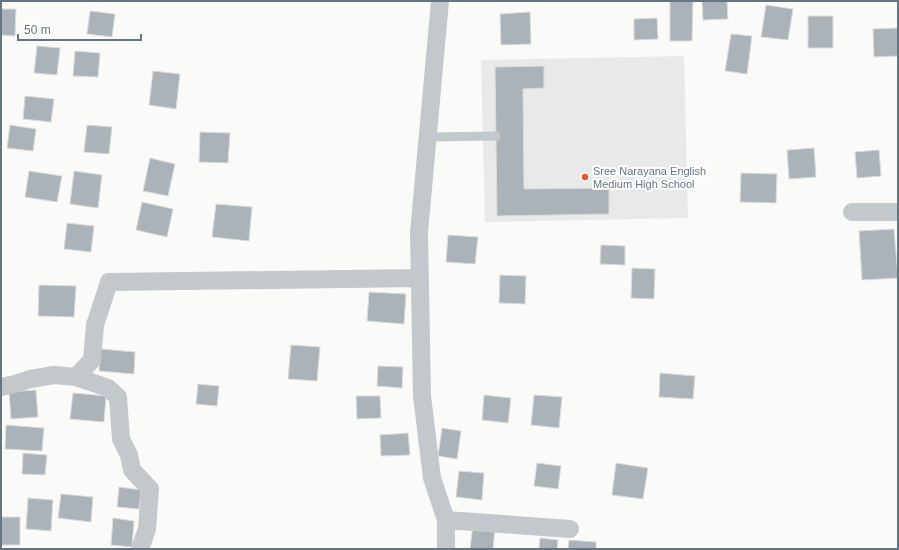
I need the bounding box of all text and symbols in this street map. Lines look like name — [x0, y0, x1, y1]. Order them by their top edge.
scale bar — [18, 16, 141, 42]
text: 50 m — [24, 23, 51, 37]
place label: Sree Narayana English Medium High School — [593, 165, 706, 190]
marker: Sree Narayana English Medium High School — [580, 172, 590, 182]

